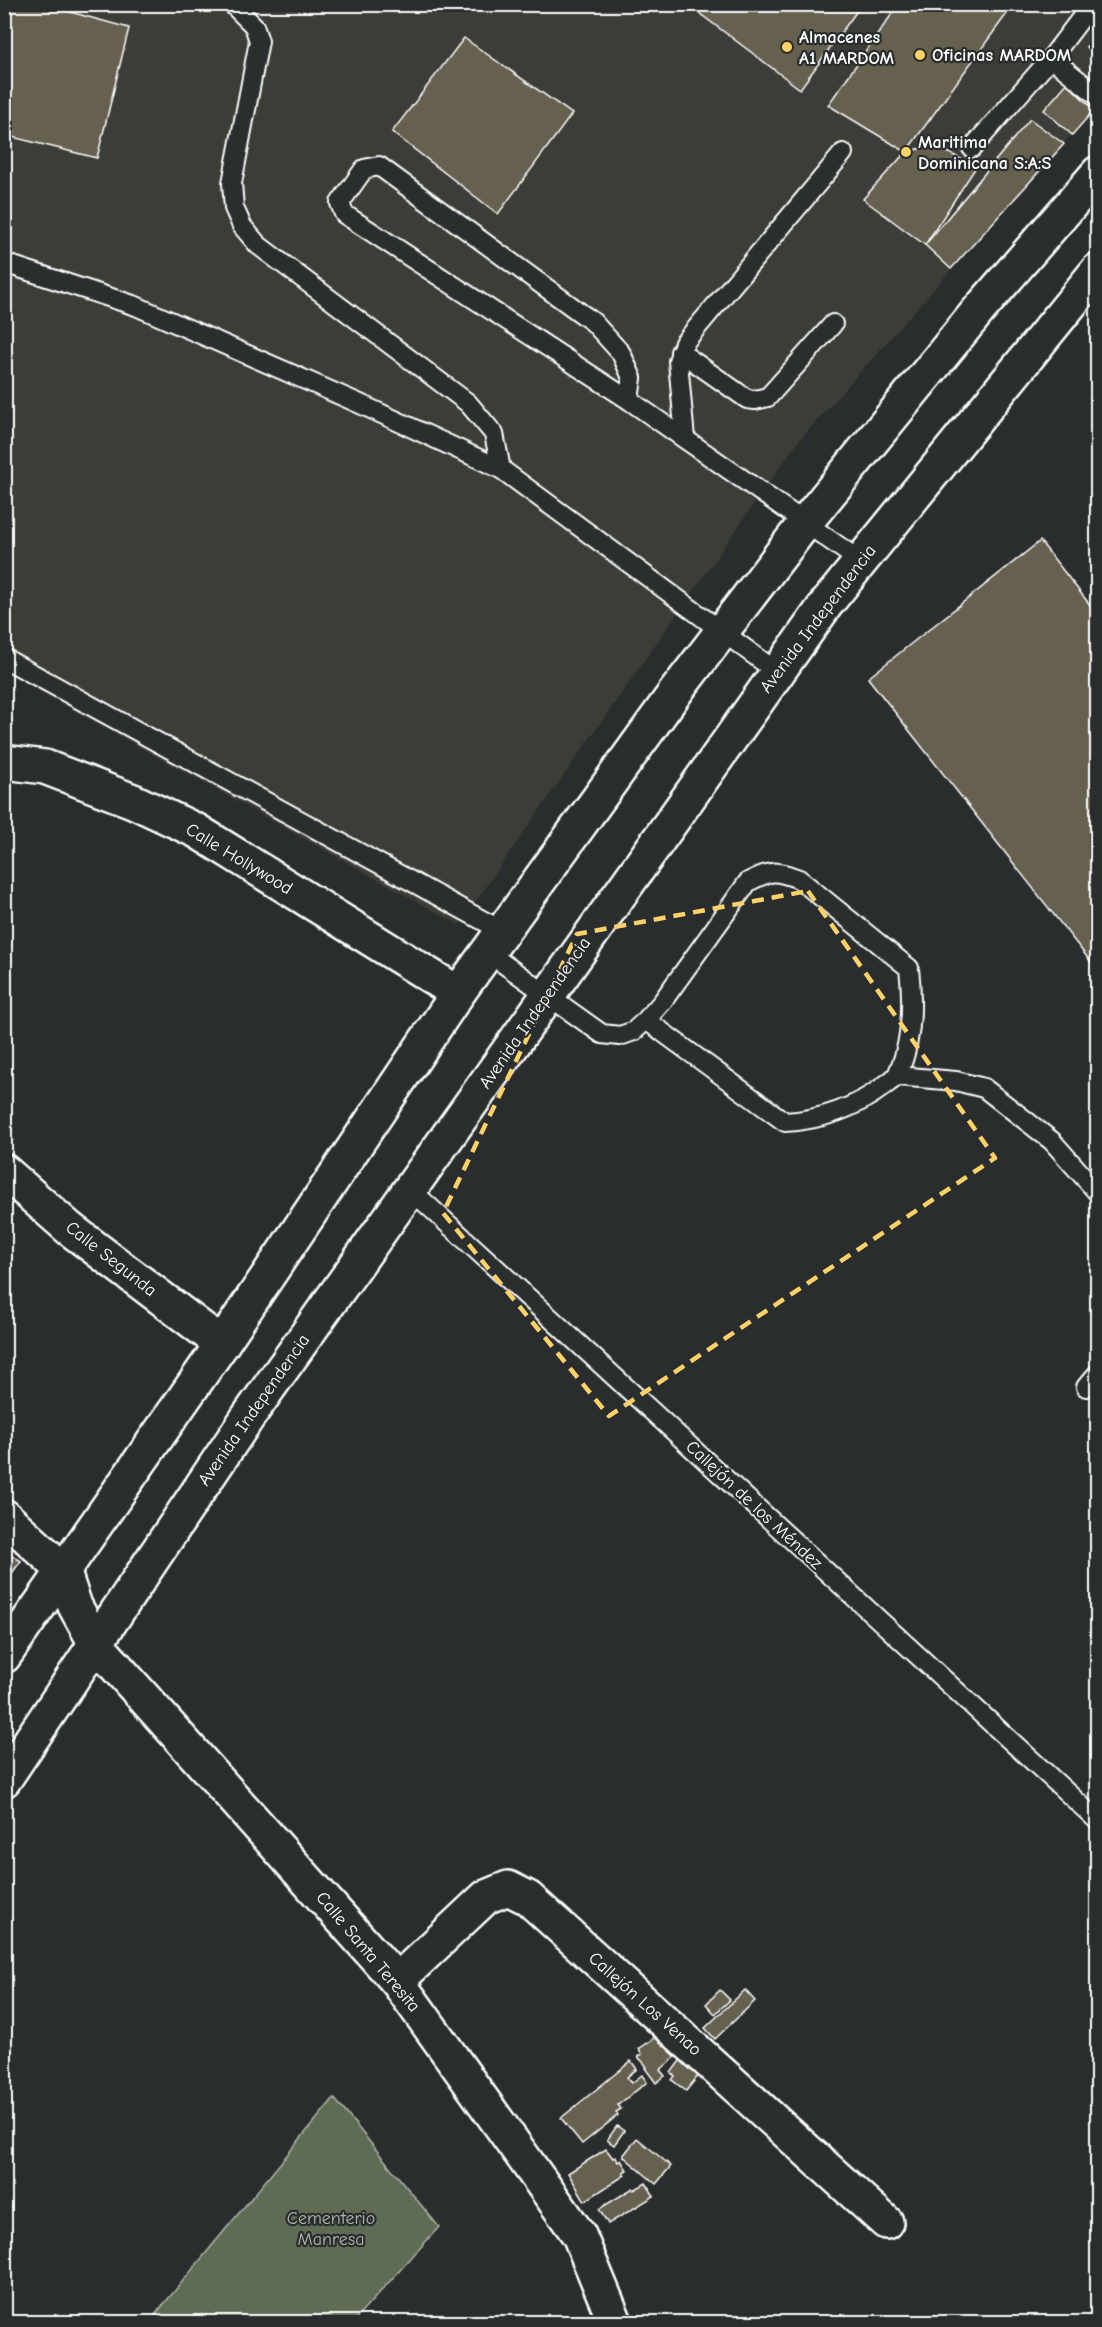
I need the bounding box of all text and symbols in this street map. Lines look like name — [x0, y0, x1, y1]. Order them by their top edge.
place label: Almacenes A1 MARDOM — [799, 27, 894, 69]
marker: Almacenes A1 MARDOM — [780, 40, 794, 54]
place label: Oficinas MARDOM — [932, 45, 1071, 66]
marker: Oficinas MARDOM — [913, 48, 927, 62]
place label: Maritima Dominicana S:A:S — [918, 132, 1052, 174]
marker: Maritima Dominicana S:A:S — [899, 145, 913, 159]
street label: Avenida Independencia — [755, 541, 881, 697]
street label: Calle Hollywood — [182, 819, 296, 899]
street label: Avenida Independencia — [475, 933, 595, 1093]
street label: Calle Segunda — [61, 1217, 161, 1301]
street label: Avenida Independencia — [194, 1330, 314, 1490]
street label: Callejón de los Méndez — [681, 1436, 827, 1574]
street label: Calle Santa Teresita — [312, 1888, 424, 2016]
street label: Callejón Los Venao — [584, 1948, 706, 2060]
park label: Cementerio Manresa — [287, 2208, 375, 2250]

